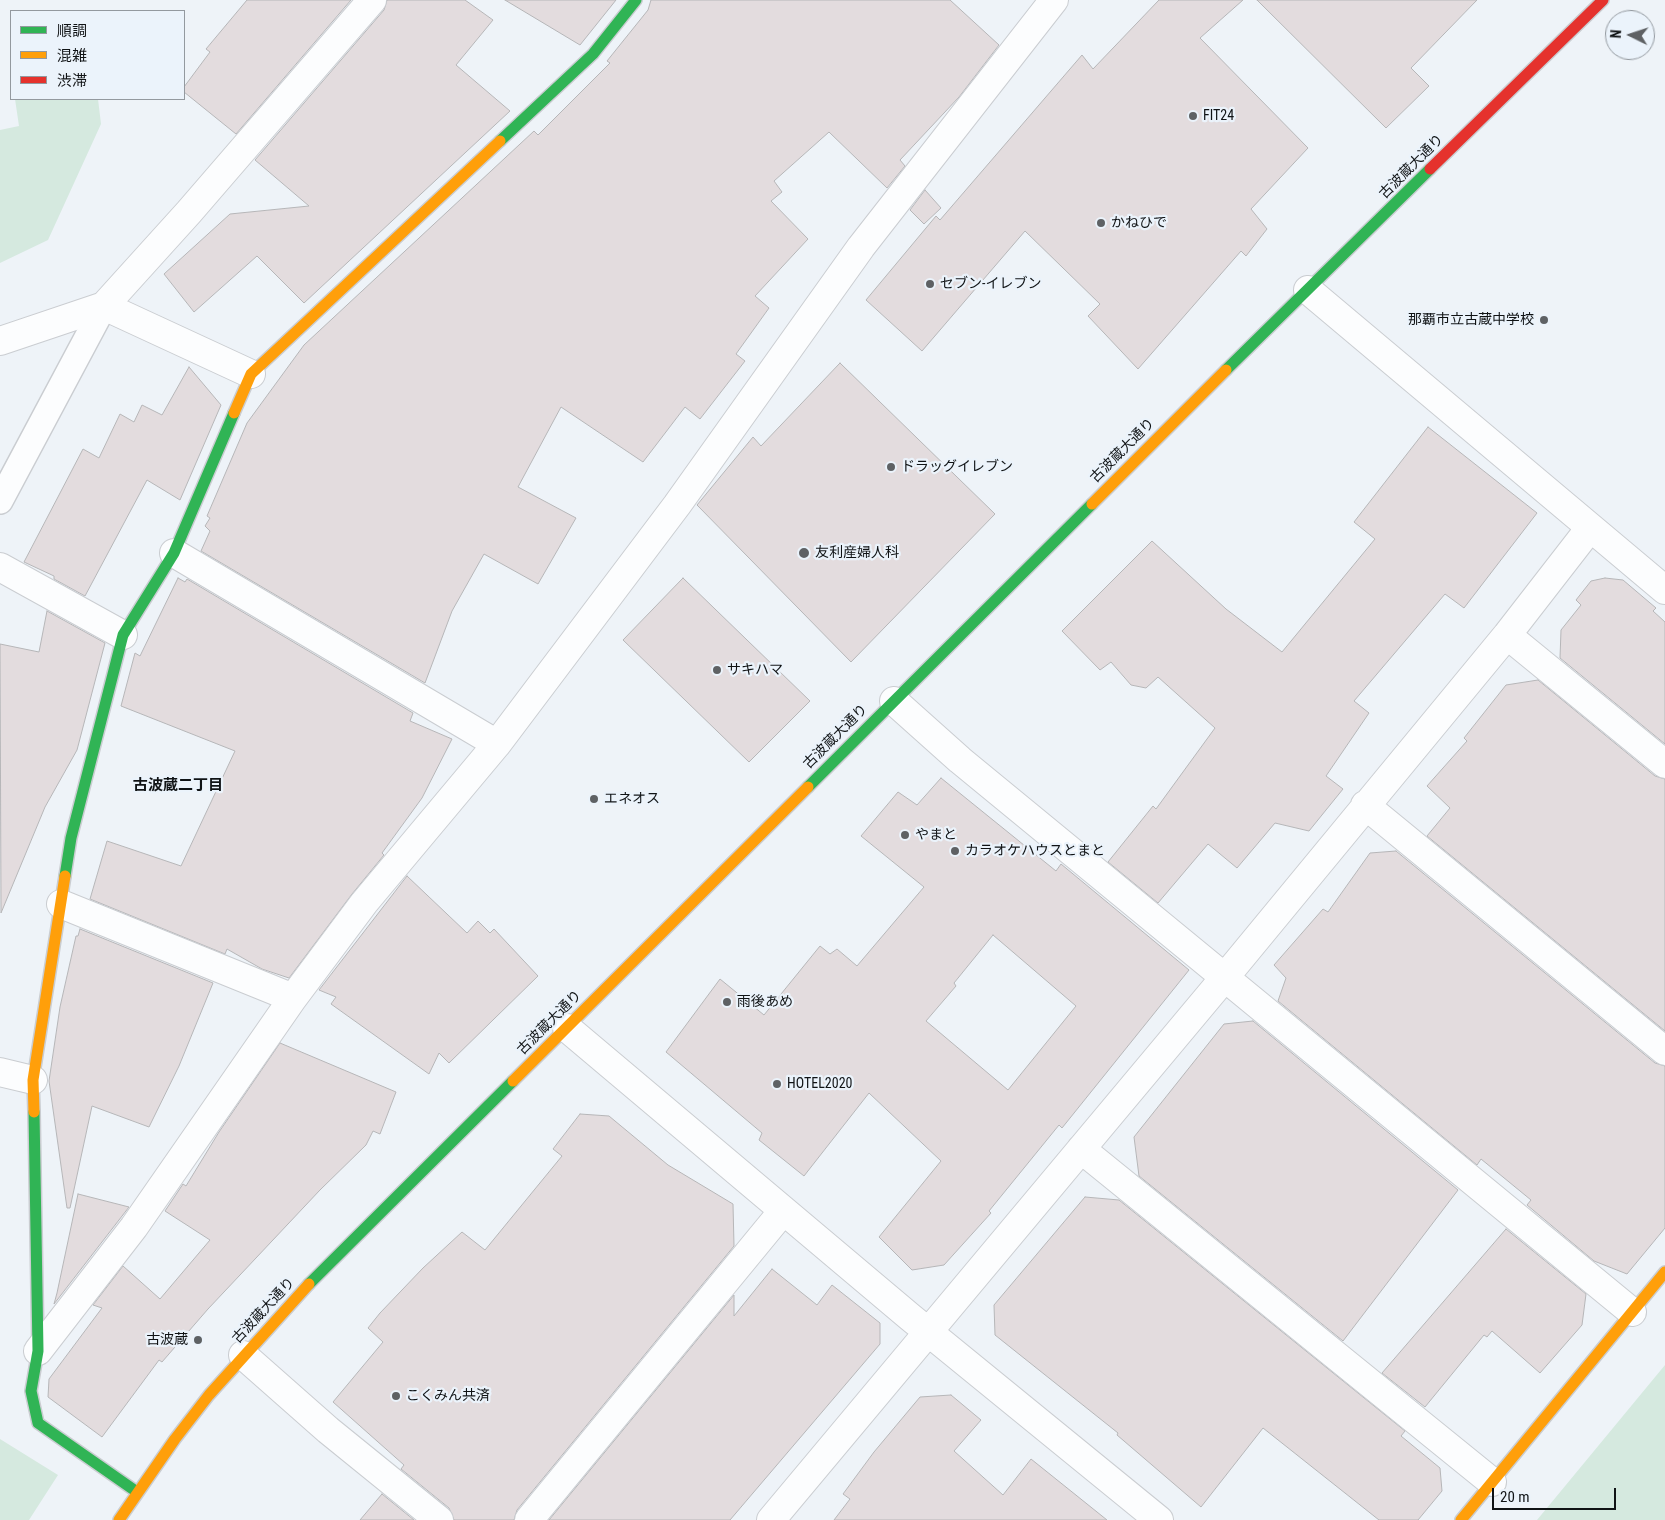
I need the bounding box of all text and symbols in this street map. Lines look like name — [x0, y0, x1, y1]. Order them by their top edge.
legend — [10, 10, 185, 100]
north arrow — [1605, 10, 1655, 60]
text: 順調 — [57, 22, 87, 40]
text: N — [1608, 29, 1624, 39]
text: 混雑 — [57, 47, 87, 65]
text: 渋滞 — [57, 72, 87, 90]
place label: FIT24 — [1203, 108, 1234, 124]
marker: FIT24 — [1187, 110, 1199, 122]
street label: 古波蔵大通り — [1376, 131, 1448, 203]
place label: かねひで — [1111, 215, 1167, 231]
marker: かねひで — [1095, 217, 1107, 229]
place label: セブン-イレブン — [940, 276, 1041, 292]
marker: セブン-イレブン — [924, 278, 936, 290]
place label: 那覇市立古蔵中学校 — [1408, 312, 1534, 328]
marker: 那覇市立古蔵中学校 — [1538, 314, 1550, 326]
street label: 古波蔵大通り — [1087, 415, 1159, 487]
place label: ドラッグイレブン — [901, 459, 1013, 475]
marker: ドラッグイレブン — [885, 461, 897, 473]
place label: 友利産婦人科 — [815, 545, 899, 561]
marker: 友利産婦人科 — [797, 546, 811, 560]
place label: サキハマ — [727, 662, 783, 678]
marker: サキハマ — [711, 664, 723, 676]
street label: 古波蔵大通り — [800, 701, 872, 773]
district label: 古波蔵二丁目 — [133, 777, 223, 795]
place label: エネオス — [604, 791, 660, 807]
marker: エネオス — [588, 793, 600, 805]
place label: やまと — [915, 827, 957, 843]
marker: やまと — [899, 829, 911, 841]
place label: カラオケハウスとまと — [965, 843, 1105, 859]
marker: カラオケハウスとまと — [949, 845, 961, 857]
street label: 古波蔵大通り — [514, 987, 586, 1059]
place label: 雨後あめ — [737, 994, 793, 1010]
marker: 雨後あめ — [721, 996, 733, 1008]
place label: HOTEL2020 — [787, 1076, 852, 1092]
marker: HOTEL2020 — [771, 1078, 783, 1090]
street label: 古波蔵大通り — [229, 1275, 299, 1347]
place label: 古波蔵 — [146, 1332, 188, 1348]
marker: 古波蔵 — [192, 1334, 204, 1346]
place label: こくみん共済 — [406, 1388, 490, 1404]
marker: こくみん共済 — [390, 1390, 402, 1402]
scale bar — [1495, 1478, 1619, 1510]
text: 20 m — [1500, 1488, 1530, 1506]

